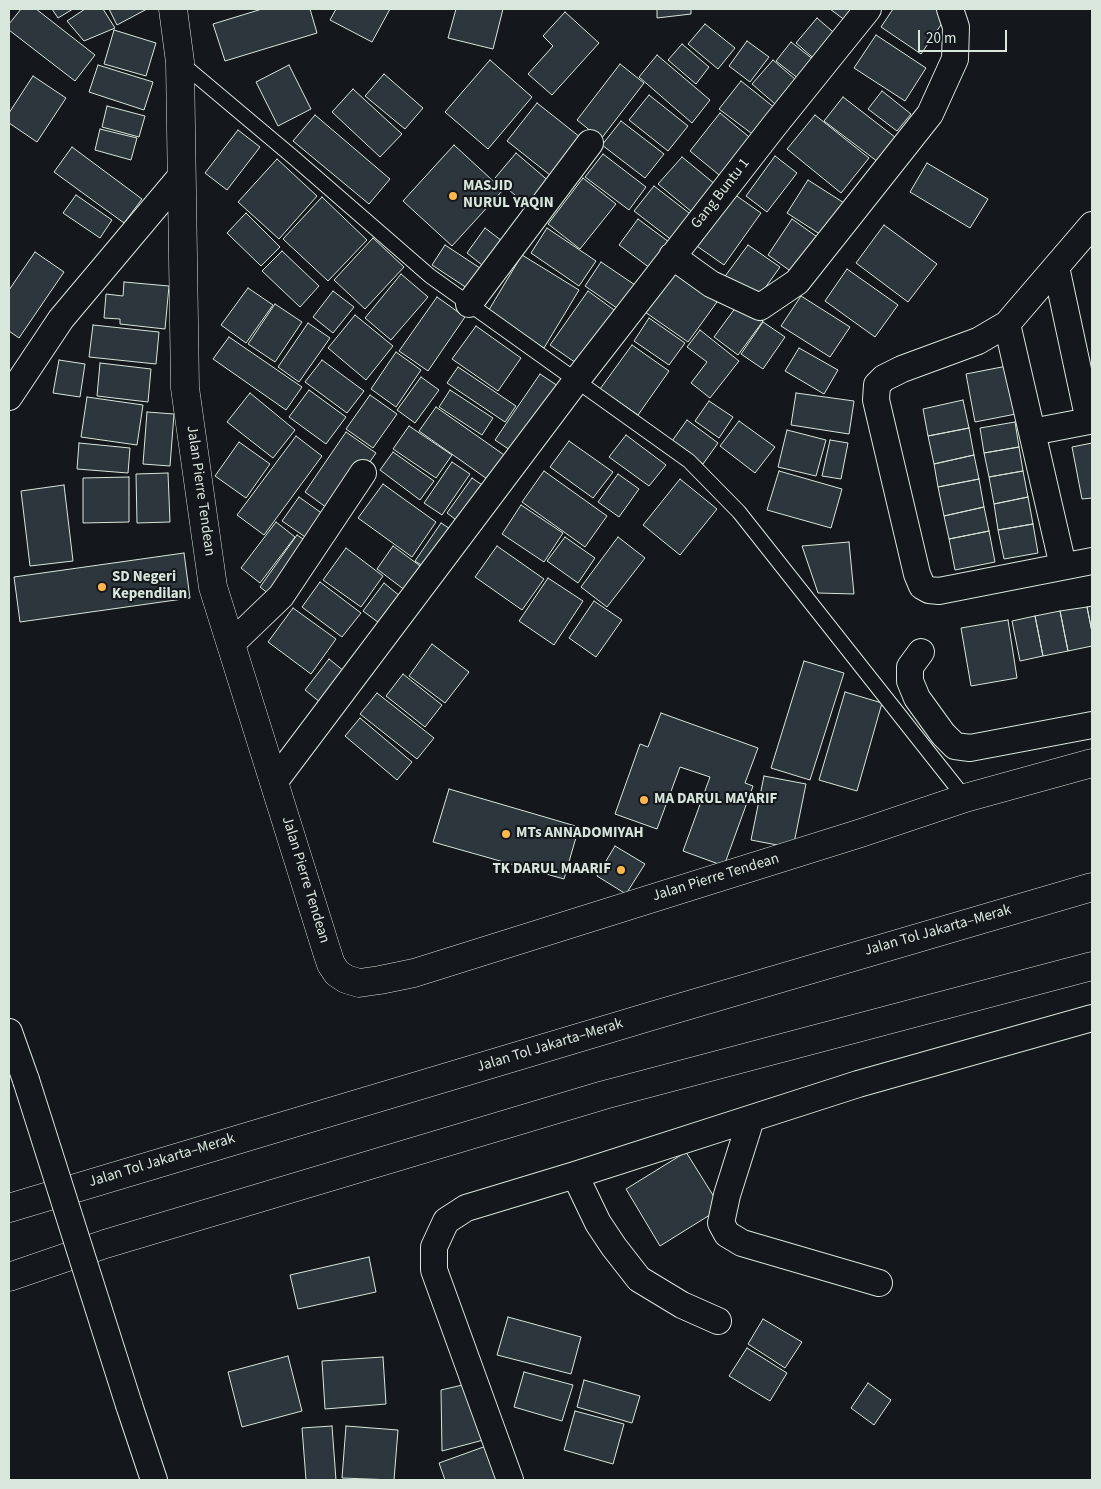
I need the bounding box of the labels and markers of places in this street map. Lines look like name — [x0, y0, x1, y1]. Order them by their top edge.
place label: MASJID NURUL YAQIN — [463, 178, 554, 213]
marker: MASJID NURUL YAQIN — [447, 190, 459, 202]
place label: SD Negeri Kependilan — [112, 569, 187, 604]
marker: SD Negeri Kependilan — [96, 581, 108, 593]
place label: MA DARUL MA'ARIF — [654, 791, 777, 809]
marker: MA DARUL MA'ARIF — [638, 794, 650, 806]
place label: MTs ANNADOMIYAH — [516, 825, 644, 843]
marker: MTs ANNADOMIYAH — [500, 828, 512, 840]
place label: TK DARUL MAARIF — [492, 861, 611, 879]
marker: TK DARUL MAARIF — [615, 864, 627, 876]

